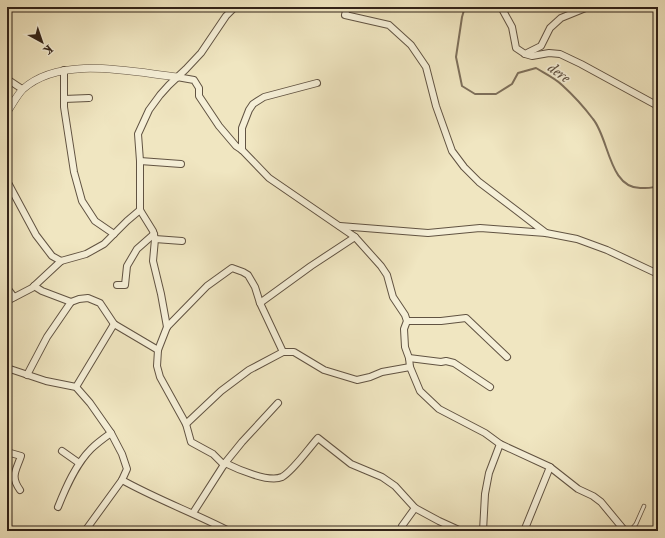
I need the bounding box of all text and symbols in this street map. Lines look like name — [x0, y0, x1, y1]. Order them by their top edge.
north arrow — [22, 22, 62, 62]
text: K — [40, 42, 55, 58]
water label: dere — [543, 57, 575, 88]

